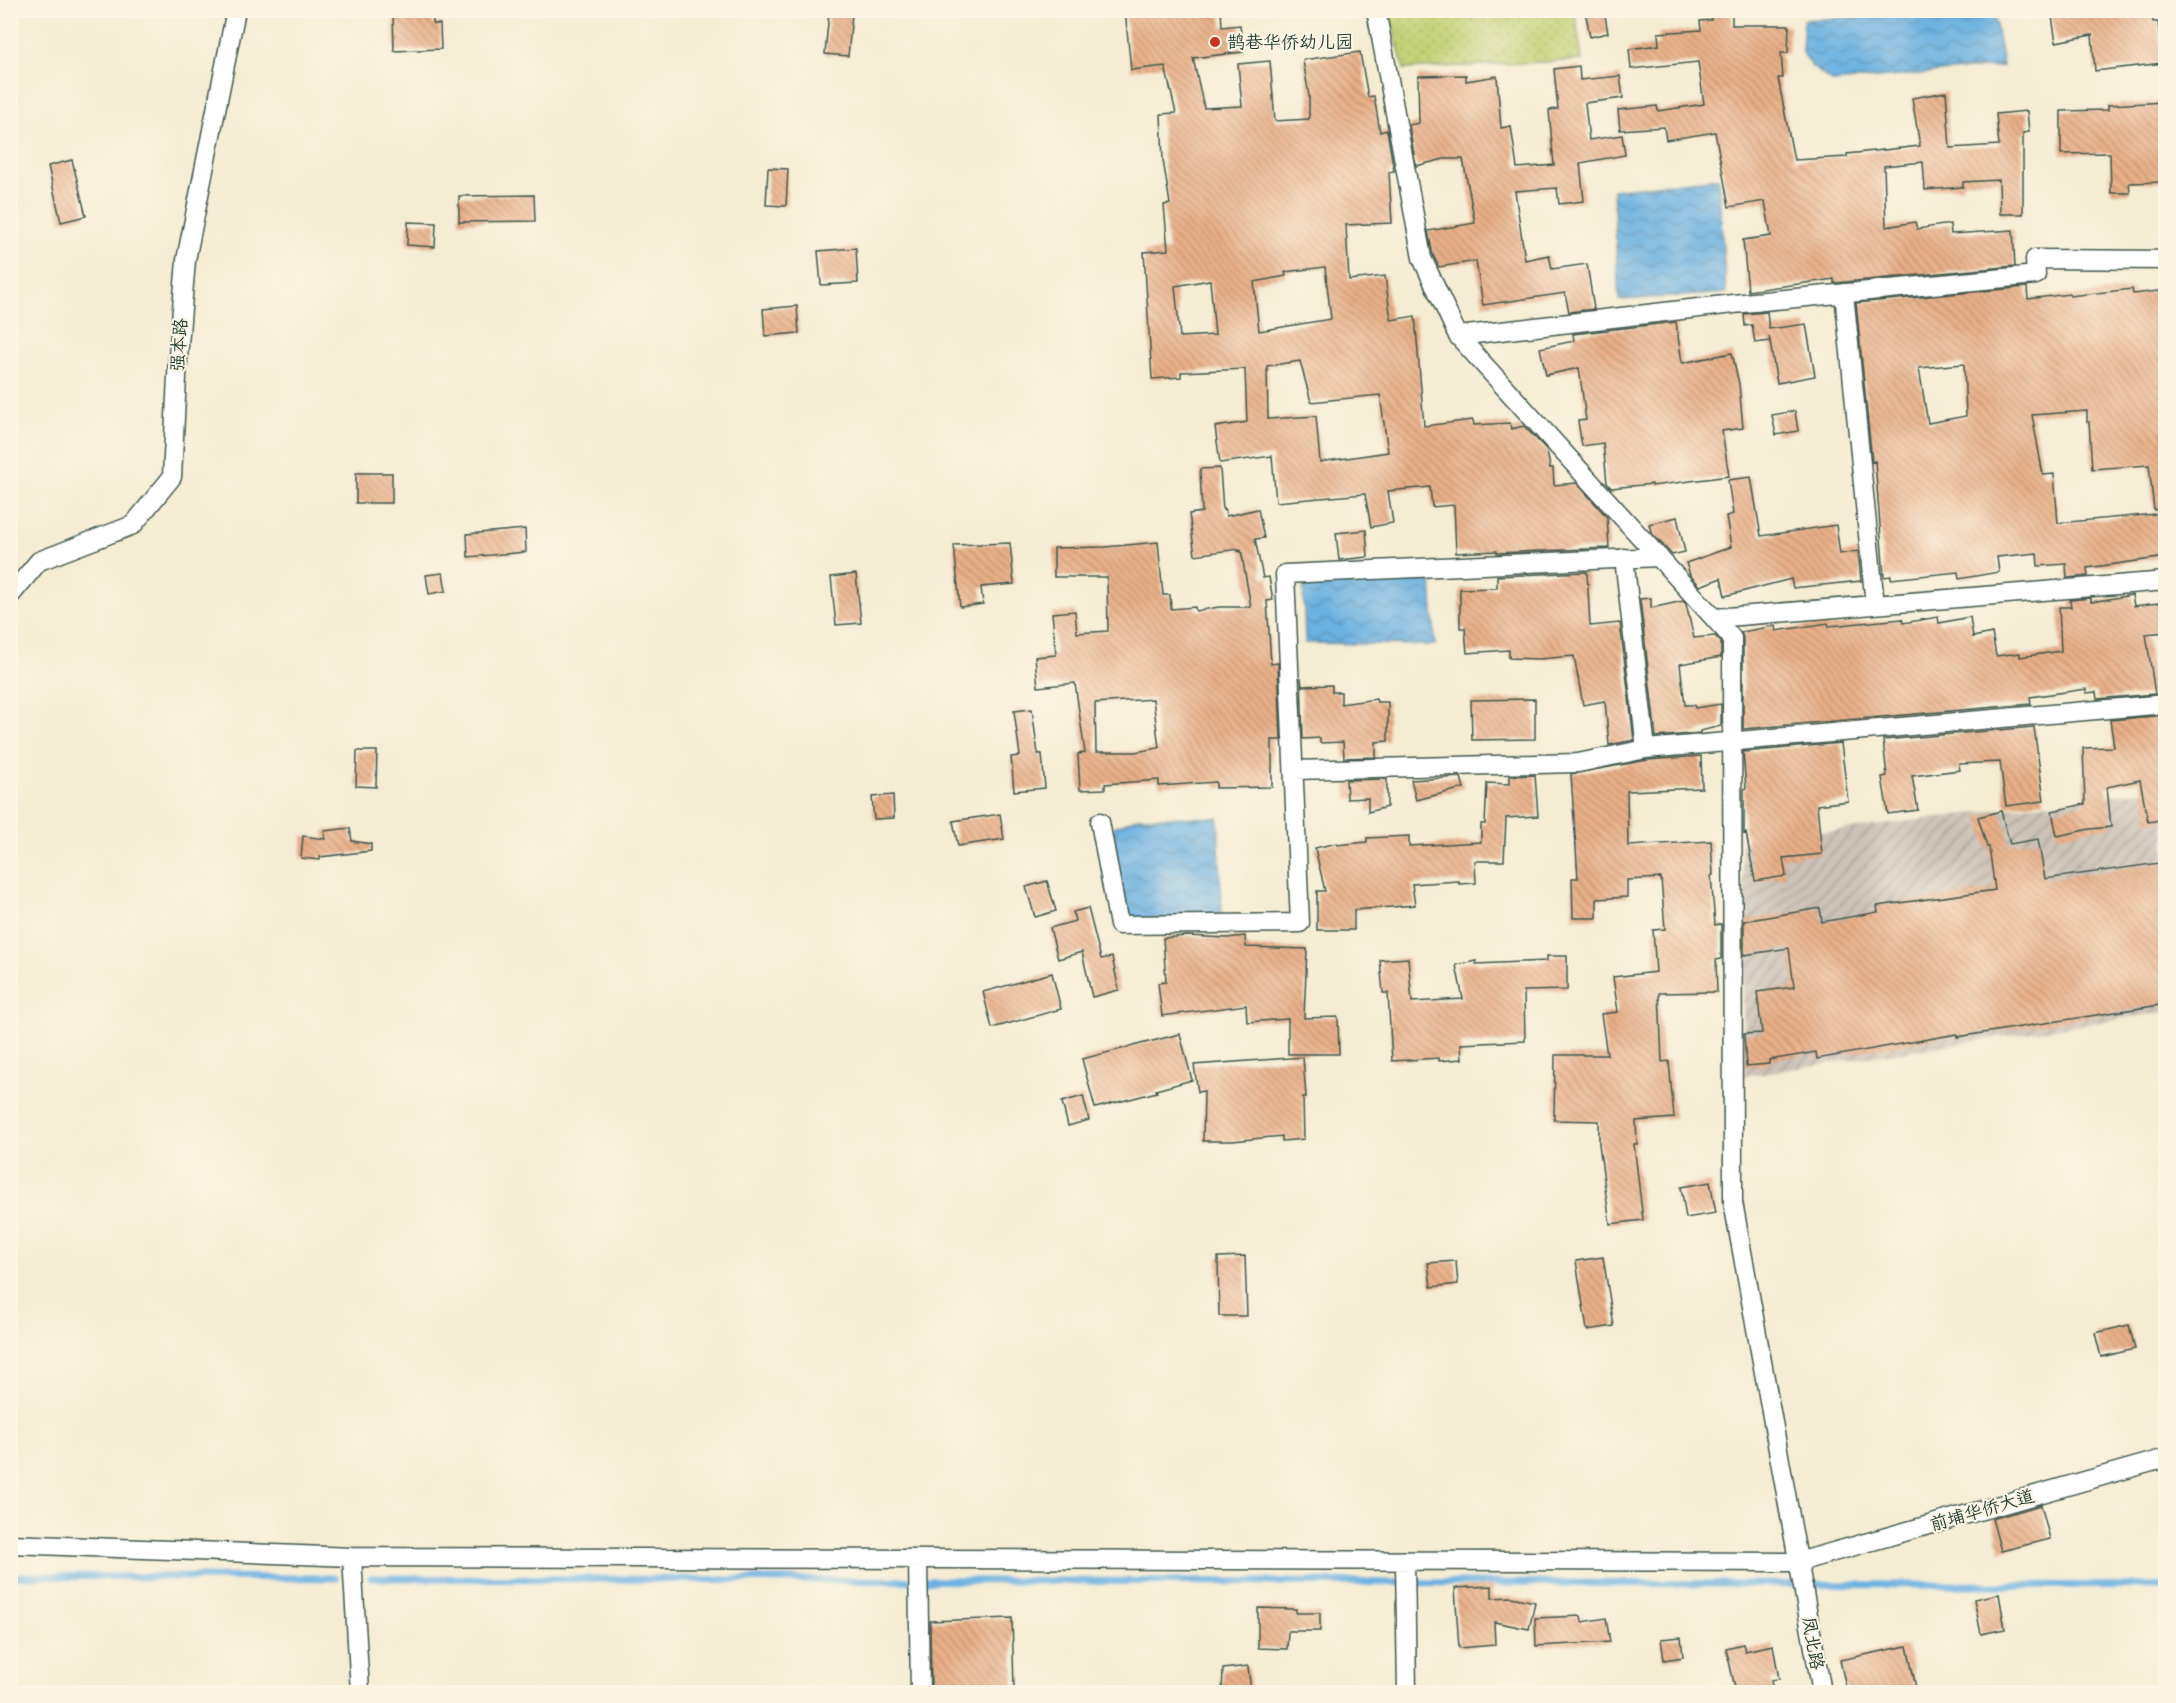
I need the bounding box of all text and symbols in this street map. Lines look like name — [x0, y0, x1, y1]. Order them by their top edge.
place label: 鹊巷华侨幼儿园 — [1227, 30, 1353, 53]
marker: 鹊巷华侨幼儿园 — [1208, 35, 1222, 49]
street label: 强本路 — [165, 317, 192, 373]
street label: 前埔华侨大道 — [1927, 1484, 2037, 1535]
street label: 凤北路 — [1797, 1614, 1830, 1671]

